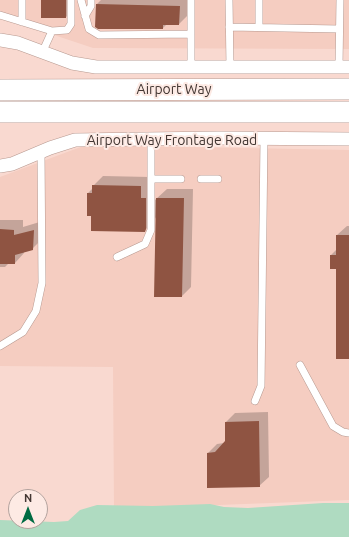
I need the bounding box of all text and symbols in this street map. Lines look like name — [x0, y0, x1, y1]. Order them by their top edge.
street label: Airport Way — [137, 81, 211, 97]
street label: Airport Way Frontage Road — [87, 132, 257, 148]
north arrow — [8, 489, 48, 529]
text: N — [24, 492, 32, 504]

